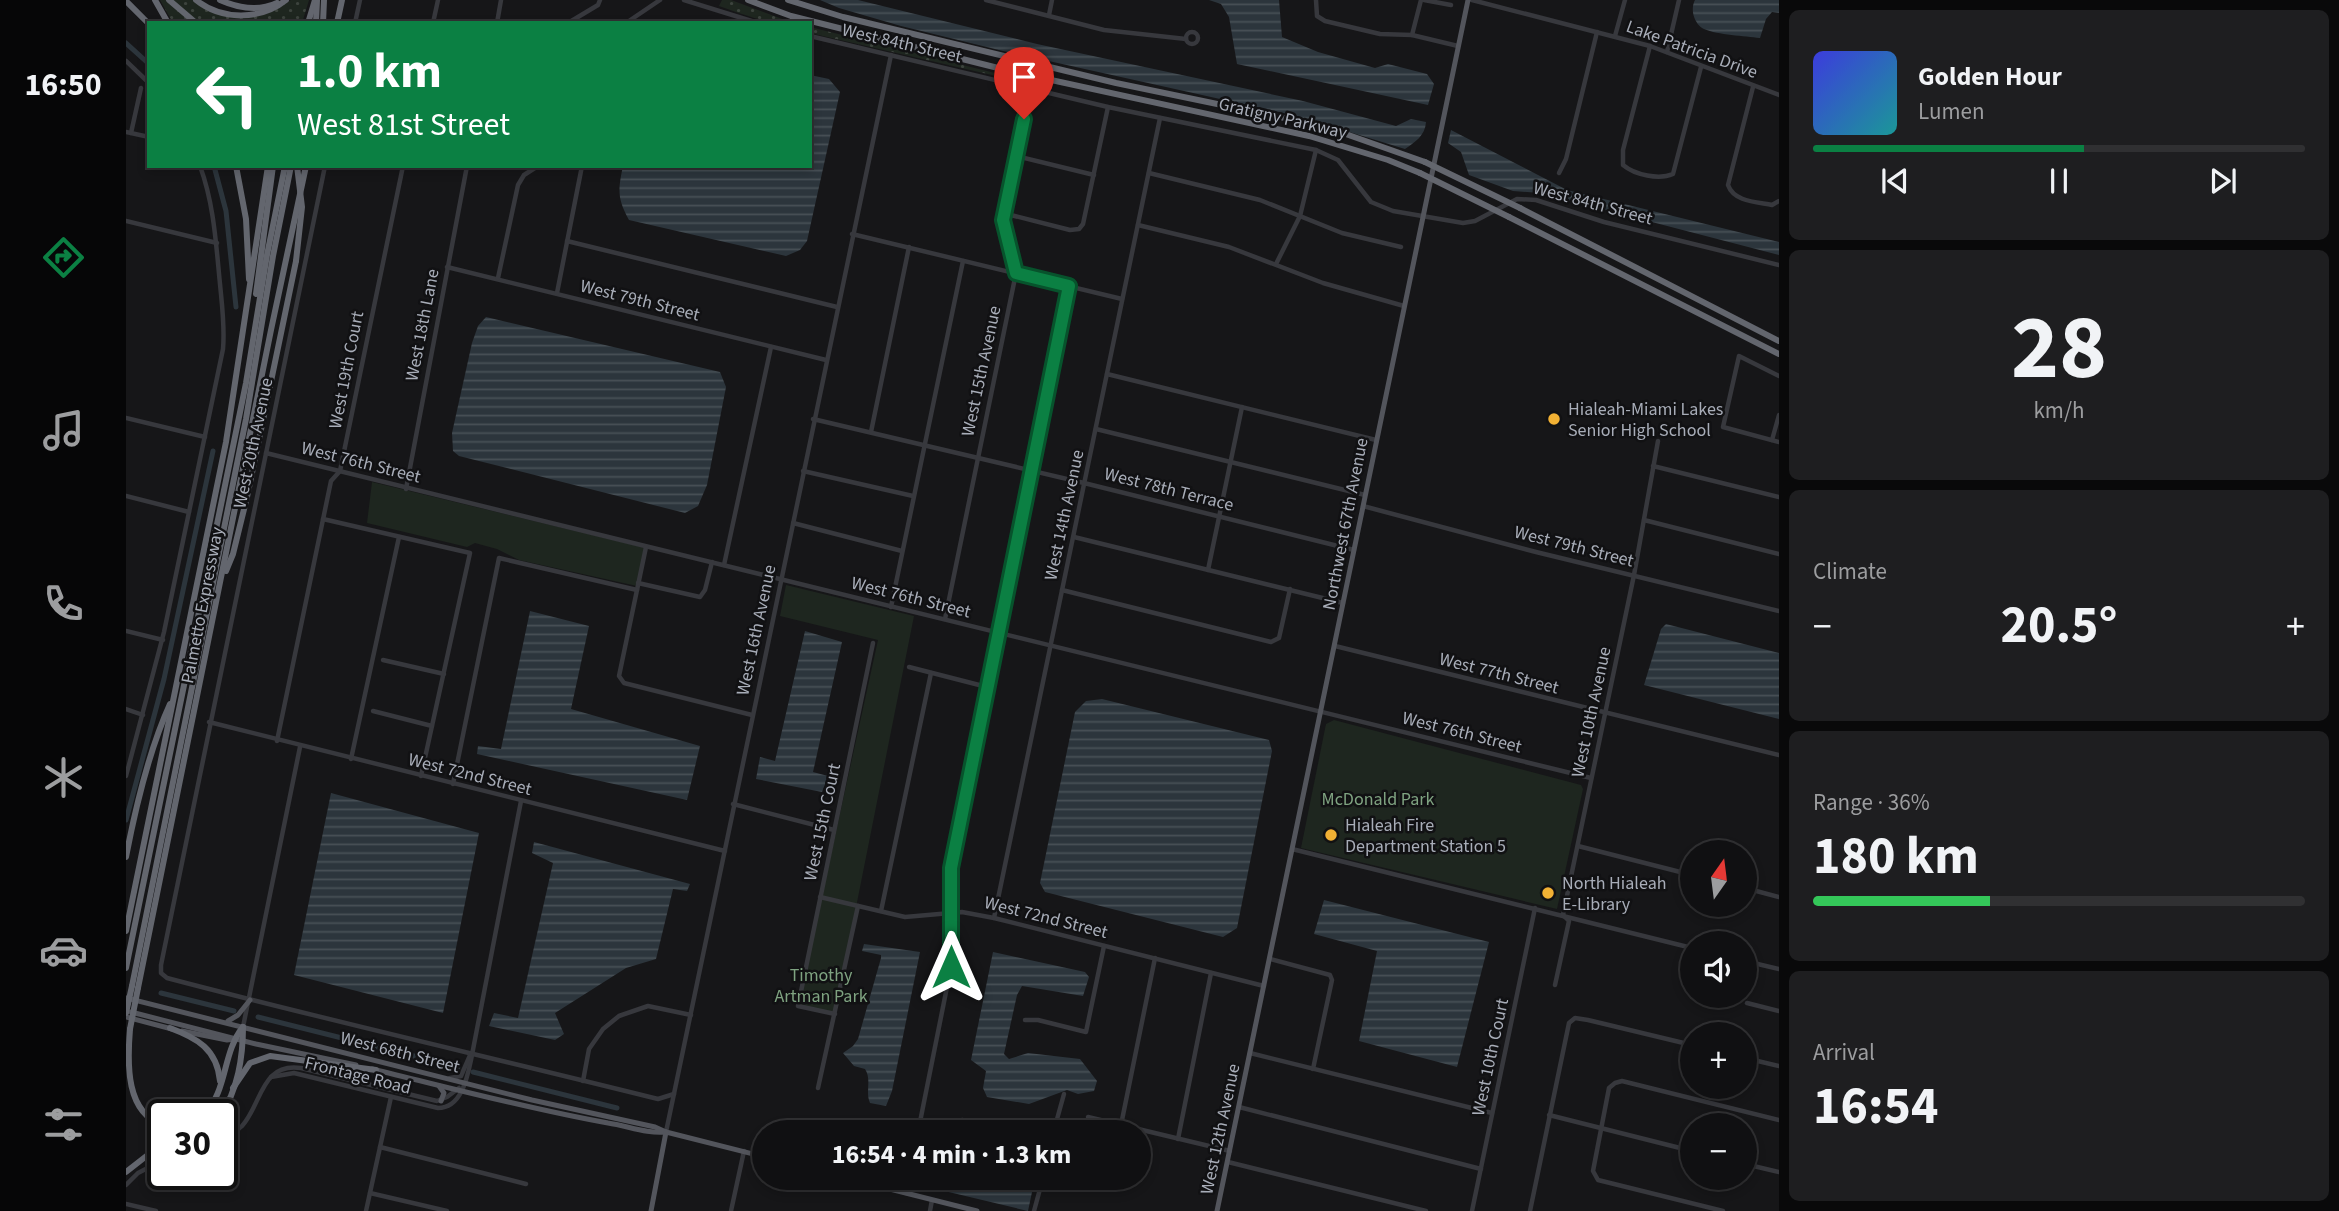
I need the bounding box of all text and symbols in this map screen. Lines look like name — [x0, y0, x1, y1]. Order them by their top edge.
street label: Lake Patricia Drive — [1623, 14, 1761, 85]
street label: West 84th Street — [839, 18, 964, 69]
text: 1.0 km — [297, 37, 442, 107]
pin — [994, 47, 1054, 119]
icon: left — [182, 49, 273, 140]
icon: arrive — [1005, 58, 1043, 96]
text: Golden Hour — [1918, 58, 2062, 95]
text: 16:50 — [24, 62, 102, 108]
street label: Gratigny Parkway — [1216, 92, 1350, 146]
text: Lumen — [1918, 95, 1985, 128]
text: West 81st Street — [297, 102, 510, 148]
icon: previous — [1876, 162, 1914, 200]
icon: pause — [2040, 162, 2078, 200]
icon: next — [2204, 162, 2242, 200]
street label: West 84th Street — [1531, 176, 1655, 231]
icon: directions — [39, 233, 88, 282]
street label: West 18th Lane — [399, 267, 446, 383]
street label: West 79th Street — [577, 274, 702, 327]
text: 28 — [2011, 284, 2107, 413]
street label: West 15th Avenue — [955, 303, 1008, 439]
street label: West 19th Court — [323, 309, 370, 431]
street label: West 20th Avenue — [227, 375, 280, 511]
text: km/h — [2033, 394, 2085, 427]
place label: Hialeah-Miami Lakes Senior High School — [1568, 397, 1723, 443]
icon: music — [39, 406, 88, 455]
marker: Hialeah-Miami Lakes Senior High School — [1546, 411, 1562, 427]
street label: West 76th Street — [298, 436, 423, 489]
street label: Northwest 67th Avenue — [1317, 436, 1374, 612]
street label: West 14th Avenue — [1038, 447, 1091, 583]
street label: West 78th Terrace — [1102, 461, 1236, 518]
street label: West 79th Street — [1511, 520, 1636, 573]
street label: Palmetto Expressway — [175, 524, 230, 685]
text: Climate — [1813, 555, 1887, 588]
street label: West 16th Avenue — [730, 562, 783, 698]
street label: West 76th Street — [848, 571, 973, 624]
icon: phone — [39, 579, 88, 628]
text: 20.5° — [2001, 589, 2117, 663]
text: − — [1813, 600, 1832, 654]
text: + — [2286, 600, 2305, 654]
street label: West 10th Avenue — [1565, 644, 1618, 780]
street label: West 77th Street — [1436, 647, 1561, 700]
street label: West 76th Street — [1399, 706, 1524, 759]
street label: West 72nd Street — [406, 747, 534, 802]
icon: climate — [39, 753, 88, 802]
street label: West 15th Court — [798, 761, 847, 883]
text: Range · 36% — [1813, 786, 1930, 819]
park label: McDonald Park — [1322, 787, 1435, 812]
place label: Hialeah Fire Department Station 5 — [1345, 813, 1506, 859]
text: 180 km — [1813, 820, 1979, 894]
marker: Hialeah Fire Department Station 5 — [1323, 827, 1339, 843]
north arrow — [1680, 840, 1757, 917]
map controls — [1680, 840, 1757, 1190]
place label: North Hialeah E-Library — [1562, 871, 1667, 917]
marker: North Hialeah E-Library — [1540, 885, 1556, 901]
street label: West 72nd Street — [982, 890, 1110, 945]
icon: car — [39, 926, 88, 975]
position arrow — [914, 930, 988, 1004]
button: sound — [1680, 931, 1757, 1008]
park label: Timothy Artman Park — [774, 963, 868, 1009]
street label: West 10th Court — [1466, 996, 1515, 1118]
button: + — [1680, 1022, 1757, 1099]
street label: West 68th Street — [337, 1026, 462, 1079]
text: Arrival — [1813, 1036, 1875, 1069]
street label: Frontage Road — [302, 1050, 414, 1101]
street label: West 12th Avenue — [1194, 1061, 1247, 1197]
text: 16:54 — [1813, 1070, 1938, 1144]
speed limit sign: 30 — [147, 1099, 238, 1190]
icon: filters — [39, 1100, 88, 1149]
button: − — [1680, 1113, 1757, 1190]
text: 16:54 · 4 min · 1.3 km — [832, 1136, 1071, 1173]

